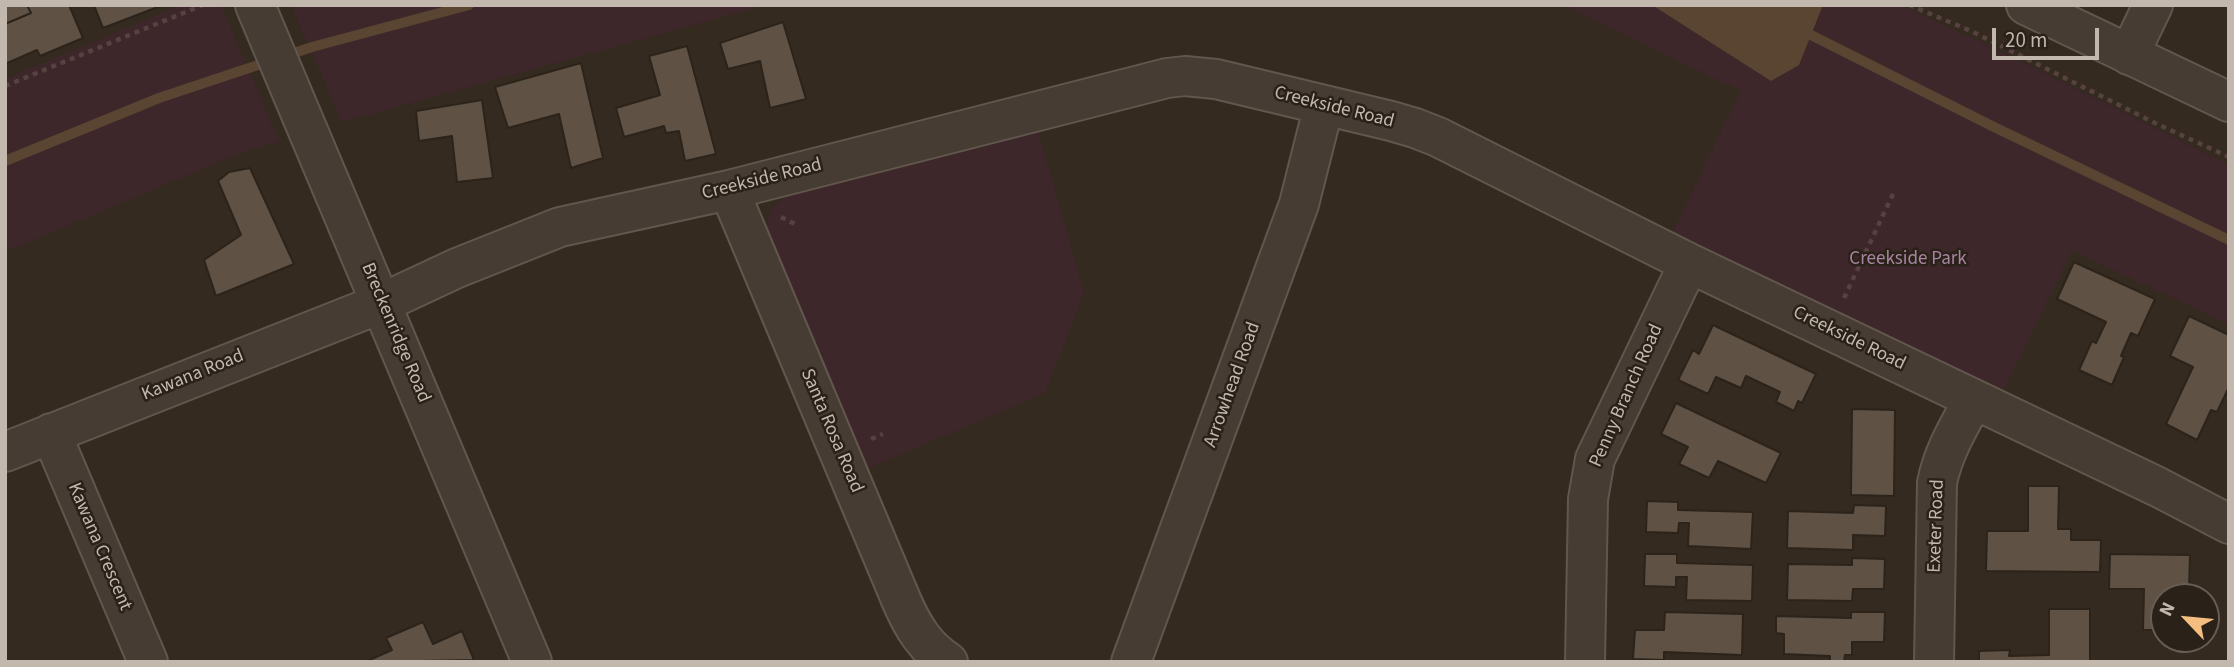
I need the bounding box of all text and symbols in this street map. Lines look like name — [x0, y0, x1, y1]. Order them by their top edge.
scale bar — [1996, 14, 2103, 58]
text: 20 m — [2005, 25, 2047, 55]
street label: Creekside Road — [1272, 82, 1396, 134]
street label: Creekside Road — [700, 154, 824, 206]
park label: Creekside Park — [1849, 249, 1967, 271]
street label: Breckenridge Road — [355, 260, 435, 406]
street label: Creekside Road — [1789, 302, 1909, 376]
street label: Arrowhead Road — [1200, 319, 1266, 451]
street label: Penny Branch Road — [1585, 321, 1669, 471]
street label: Kawana Road — [139, 345, 247, 407]
street label: Santa Rosa Road — [795, 366, 867, 496]
street label: Exeter Road — [1924, 479, 1950, 573]
street label: Kawana Crescent — [62, 480, 136, 614]
north arrow — [2150, 583, 2220, 653]
text: N — [2153, 598, 2182, 621]

